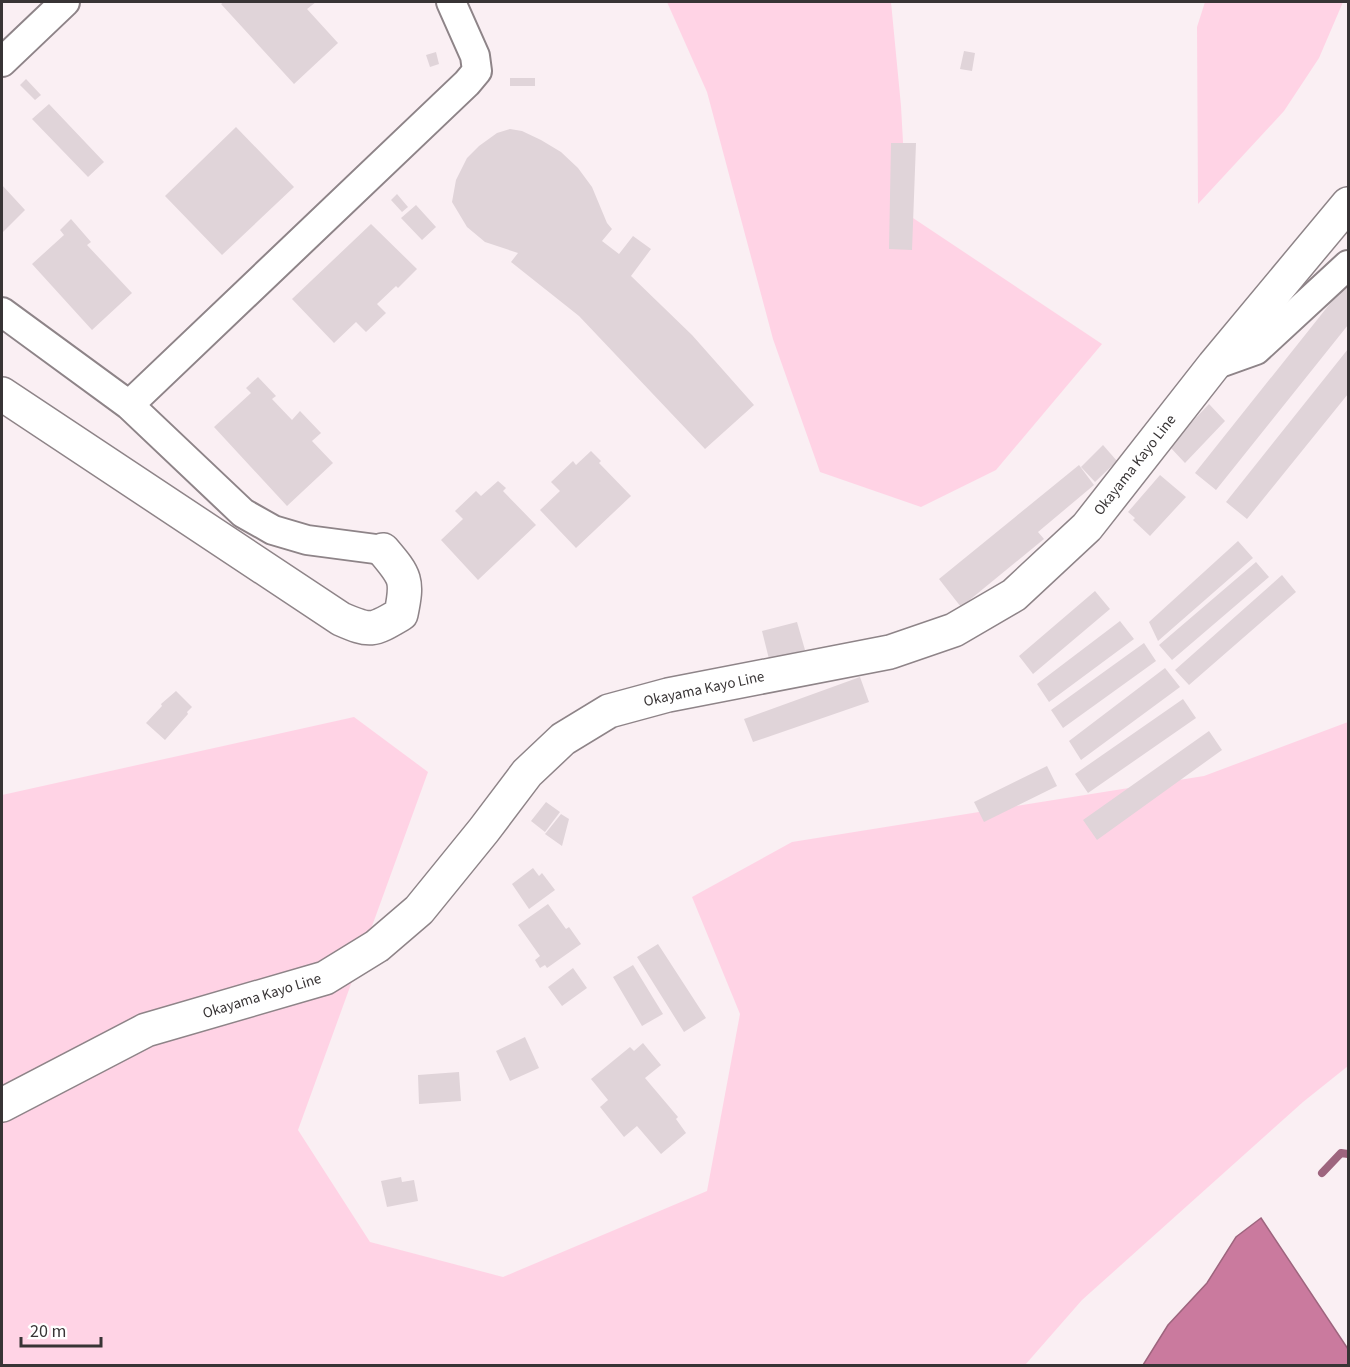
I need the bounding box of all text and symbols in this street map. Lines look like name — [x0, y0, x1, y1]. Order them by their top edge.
street label: Okayama Kayo Line — [1089, 410, 1181, 520]
street label: Okayama Kayo Line — [642, 666, 766, 712]
street label: Okayama Kayo Line — [200, 968, 324, 1024]
scale bar — [21, 1310, 100, 1348]
text: 20 m — [30, 1319, 66, 1344]

